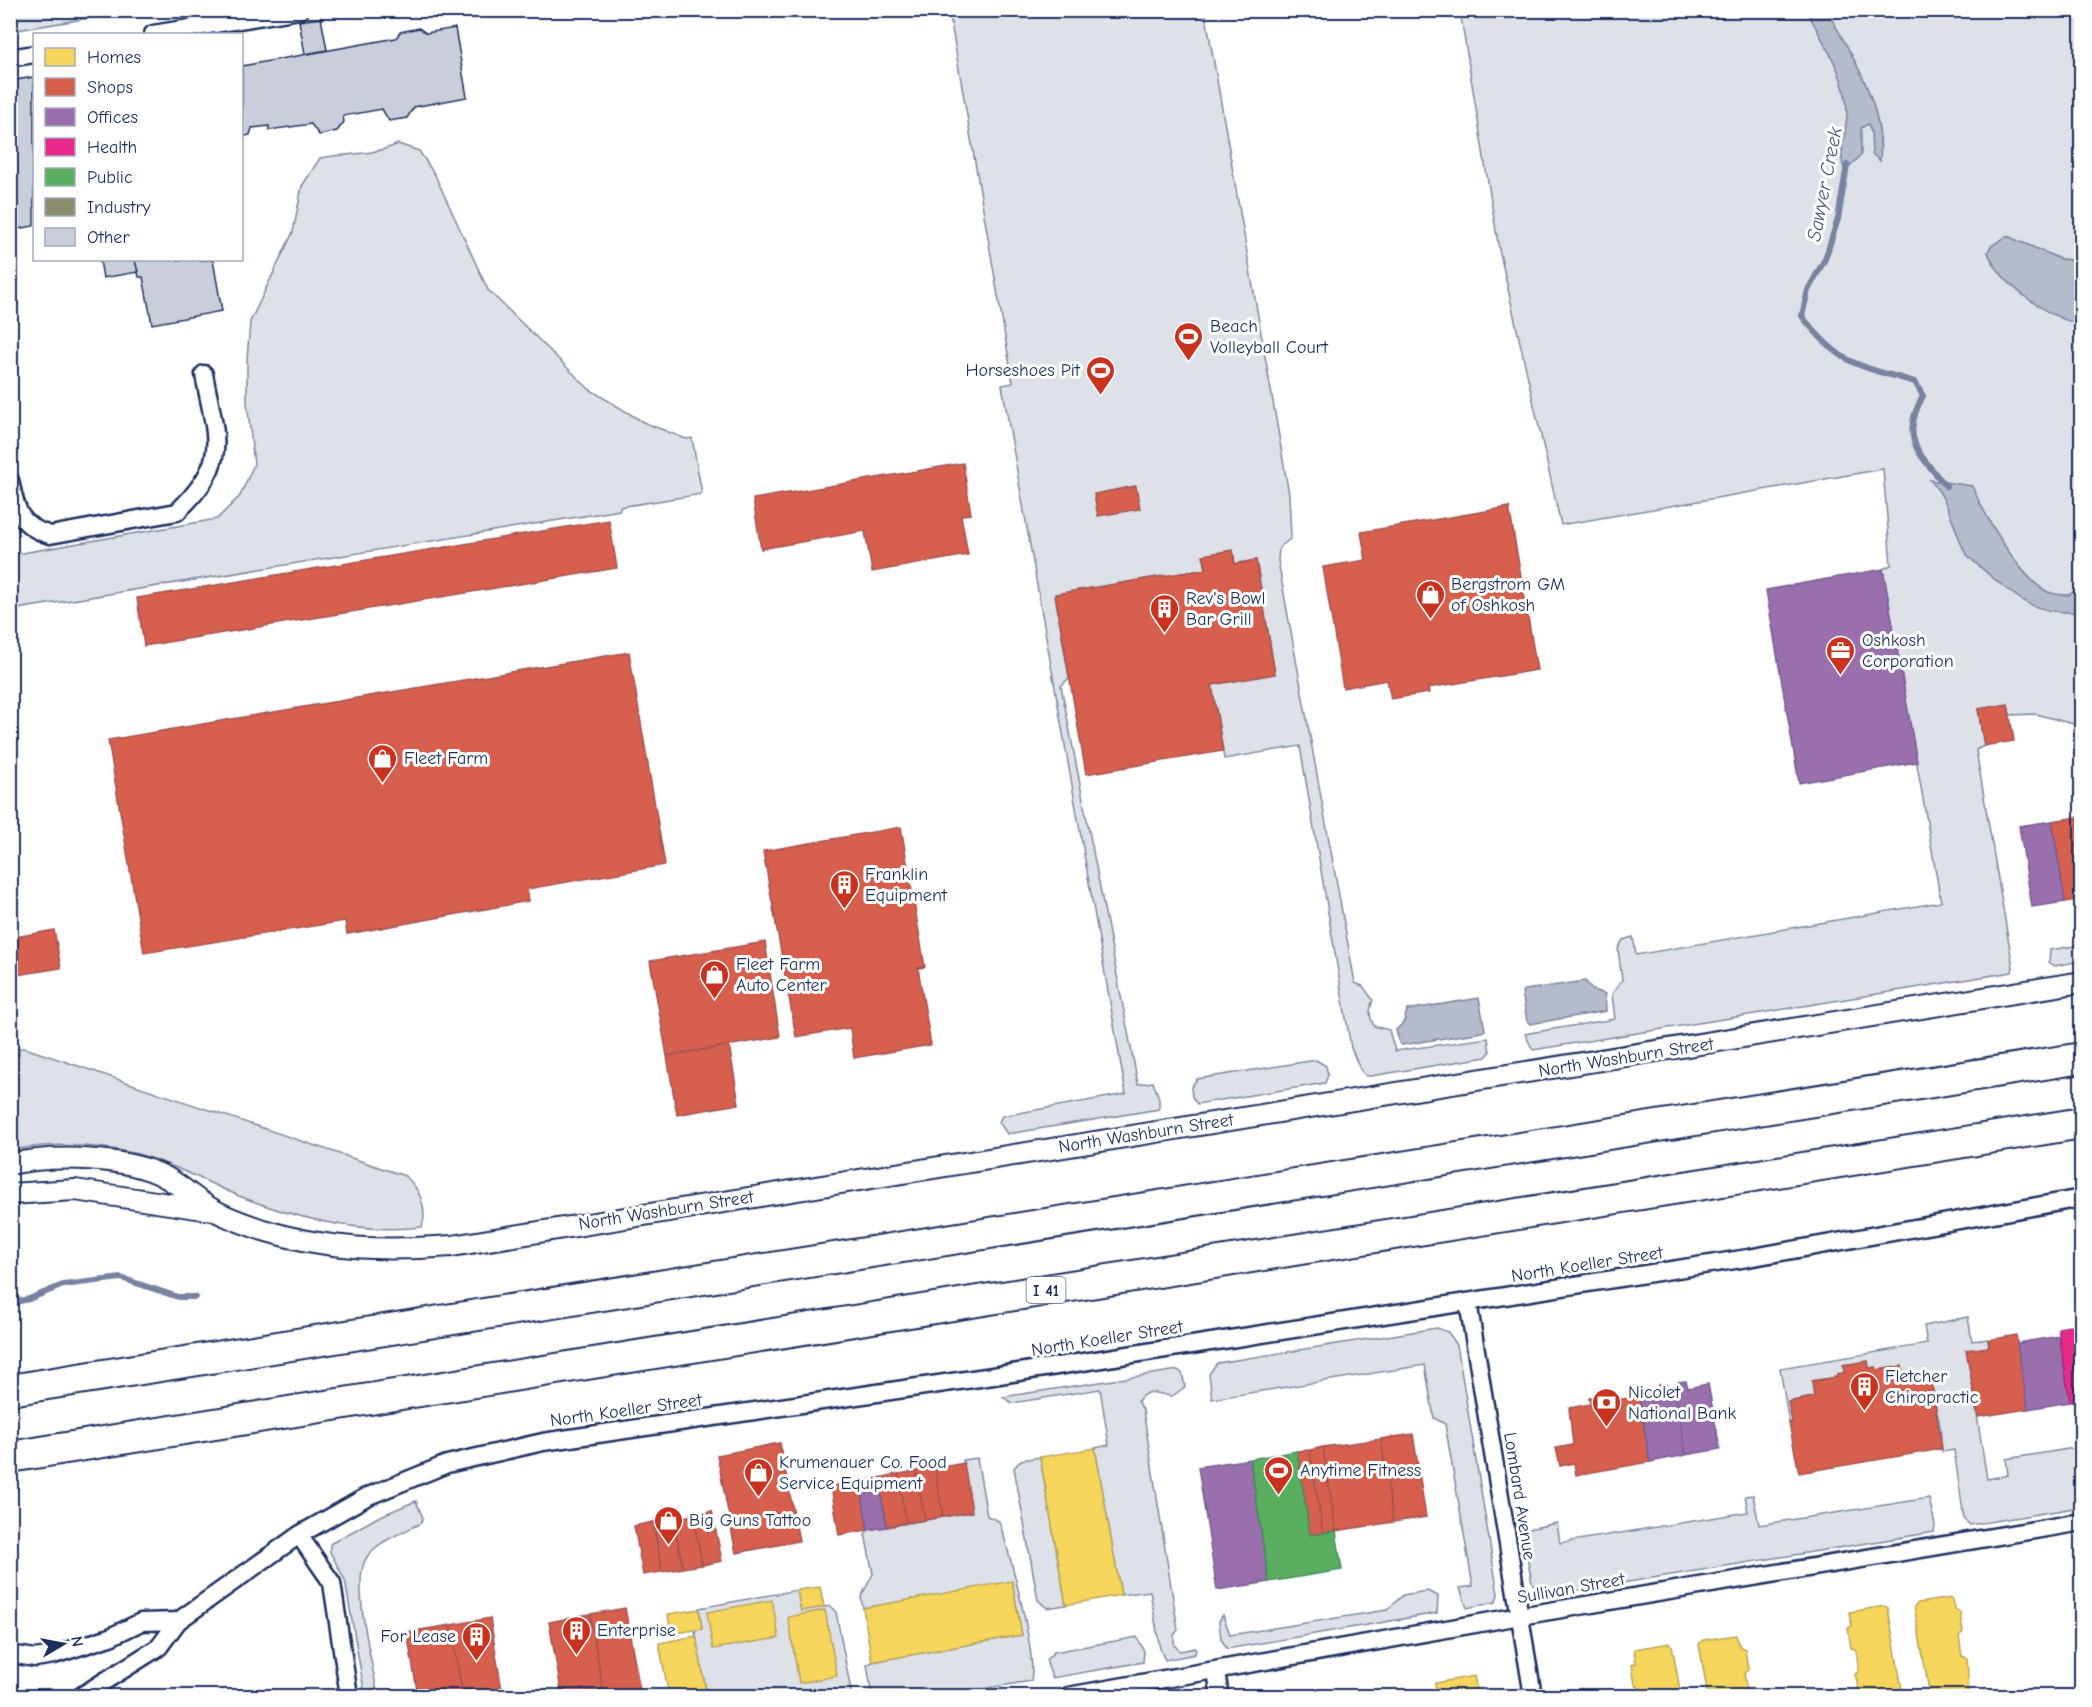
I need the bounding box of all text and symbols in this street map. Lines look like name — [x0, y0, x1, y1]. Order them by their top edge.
legend — [33, 33, 243, 261]
text: Homes — [87, 47, 141, 68]
text: Shops — [87, 77, 133, 98]
text: Offices — [87, 107, 138, 128]
water label: Sawyer Creek — [1802, 125, 1847, 243]
text: Health — [87, 137, 137, 158]
text: Public — [87, 167, 133, 188]
text: Industry — [87, 197, 152, 218]
text: Other — [87, 227, 130, 248]
place label: Beach Volleyball Court — [1210, 316, 1329, 358]
sports icon: Beach Volleyball Court — [1173, 320, 1205, 362]
sports icon: Horseshoes Pit — [1085, 354, 1117, 396]
place label: Horseshoes Pit — [965, 360, 1081, 381]
place label: Bergstrom GM of Oshkosh — [1451, 574, 1565, 616]
shop icon: Bergstrom GM of Oshkosh — [1414, 578, 1446, 620]
place label: Rev's Bowl Bar Grill — [1186, 588, 1265, 630]
building icon: Rev's Bowl Bar Grill — [1149, 592, 1181, 634]
place label: Oshkosh Corporation — [1862, 630, 1954, 672]
office icon: Oshkosh Corporation — [1825, 634, 1857, 676]
shop icon: Fleet Farm — [367, 742, 399, 784]
place label: Fleet Farm — [404, 748, 488, 769]
place label: Franklin Equipment — [865, 864, 948, 906]
building icon: Franklin Equipment — [828, 868, 860, 910]
place label: Fleet Farm Auto Center — [736, 954, 827, 996]
shop icon: Fleet Farm Auto Center — [699, 958, 731, 1000]
street label: North Washburn Street — [1537, 1033, 1716, 1082]
street label: North Washburn Street — [1057, 1109, 1236, 1158]
street label: North Washburn Street — [577, 1186, 756, 1235]
street label: North Koeller Street — [1510, 1242, 1665, 1287]
road number: I 41 — [1026, 1277, 1066, 1303]
street label: North Koeller Street — [1030, 1316, 1185, 1361]
place label: Fletcher Chiropractic — [1885, 1366, 1979, 1408]
building icon: Fletcher Chiropractic — [1848, 1370, 1880, 1412]
place label: Nicolet National Bank — [1628, 1382, 1736, 1424]
bank icon: Nicolet National Bank — [1591, 1386, 1623, 1428]
street label: North Koeller Street — [549, 1389, 704, 1432]
street label: Lombard Avenue — [1499, 1431, 1540, 1561]
place label: Krumenauer Co. Food Service Equipment — [779, 1452, 947, 1494]
sports icon: Anytime Fitness — [1263, 1454, 1295, 1496]
shop icon: Krumenauer Co. Food Service Equipment — [742, 1456, 774, 1498]
place label: Anytime Fitness — [1300, 1460, 1421, 1481]
shop icon: Big Guns Tattoo — [652, 1504, 684, 1546]
place label: Big Guns Tattoo — [689, 1510, 811, 1531]
street label: Sullivan Street — [1516, 1569, 1627, 1608]
north arrow — [33, 1614, 93, 1674]
building icon: Enterprise — [560, 1614, 592, 1656]
building icon: For Lease — [461, 1620, 493, 1662]
place label: Enterprise — [597, 1620, 676, 1641]
place label: For Lease — [381, 1626, 456, 1647]
text: N — [67, 1635, 87, 1648]

